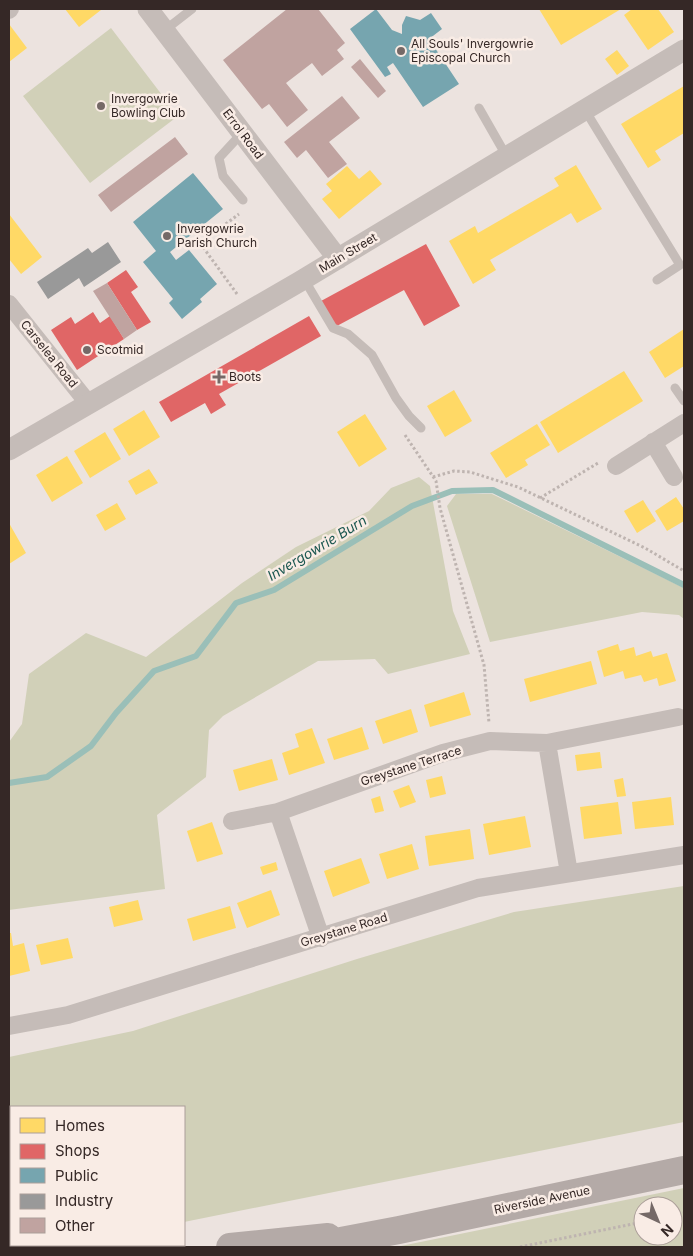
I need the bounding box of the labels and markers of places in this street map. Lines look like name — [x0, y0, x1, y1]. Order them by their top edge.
place label: All Souls' Invergowrie Episcopal Church — [411, 36, 533, 65]
marker: All Souls' Invergowrie Episcopal Church — [395, 45, 407, 57]
place label: Invergowrie Bowling Club — [111, 91, 185, 120]
marker: Invergowrie Bowling Club — [95, 100, 107, 112]
place label: Invergowrie Parish Church — [177, 221, 257, 250]
marker: Invergowrie Parish Church — [161, 230, 173, 242]
place label: Scotmid — [97, 342, 143, 357]
marker: Scotmid — [81, 344, 93, 356]
place label: Boots — [229, 369, 261, 384]
marker: Boots — [213, 371, 225, 383]

